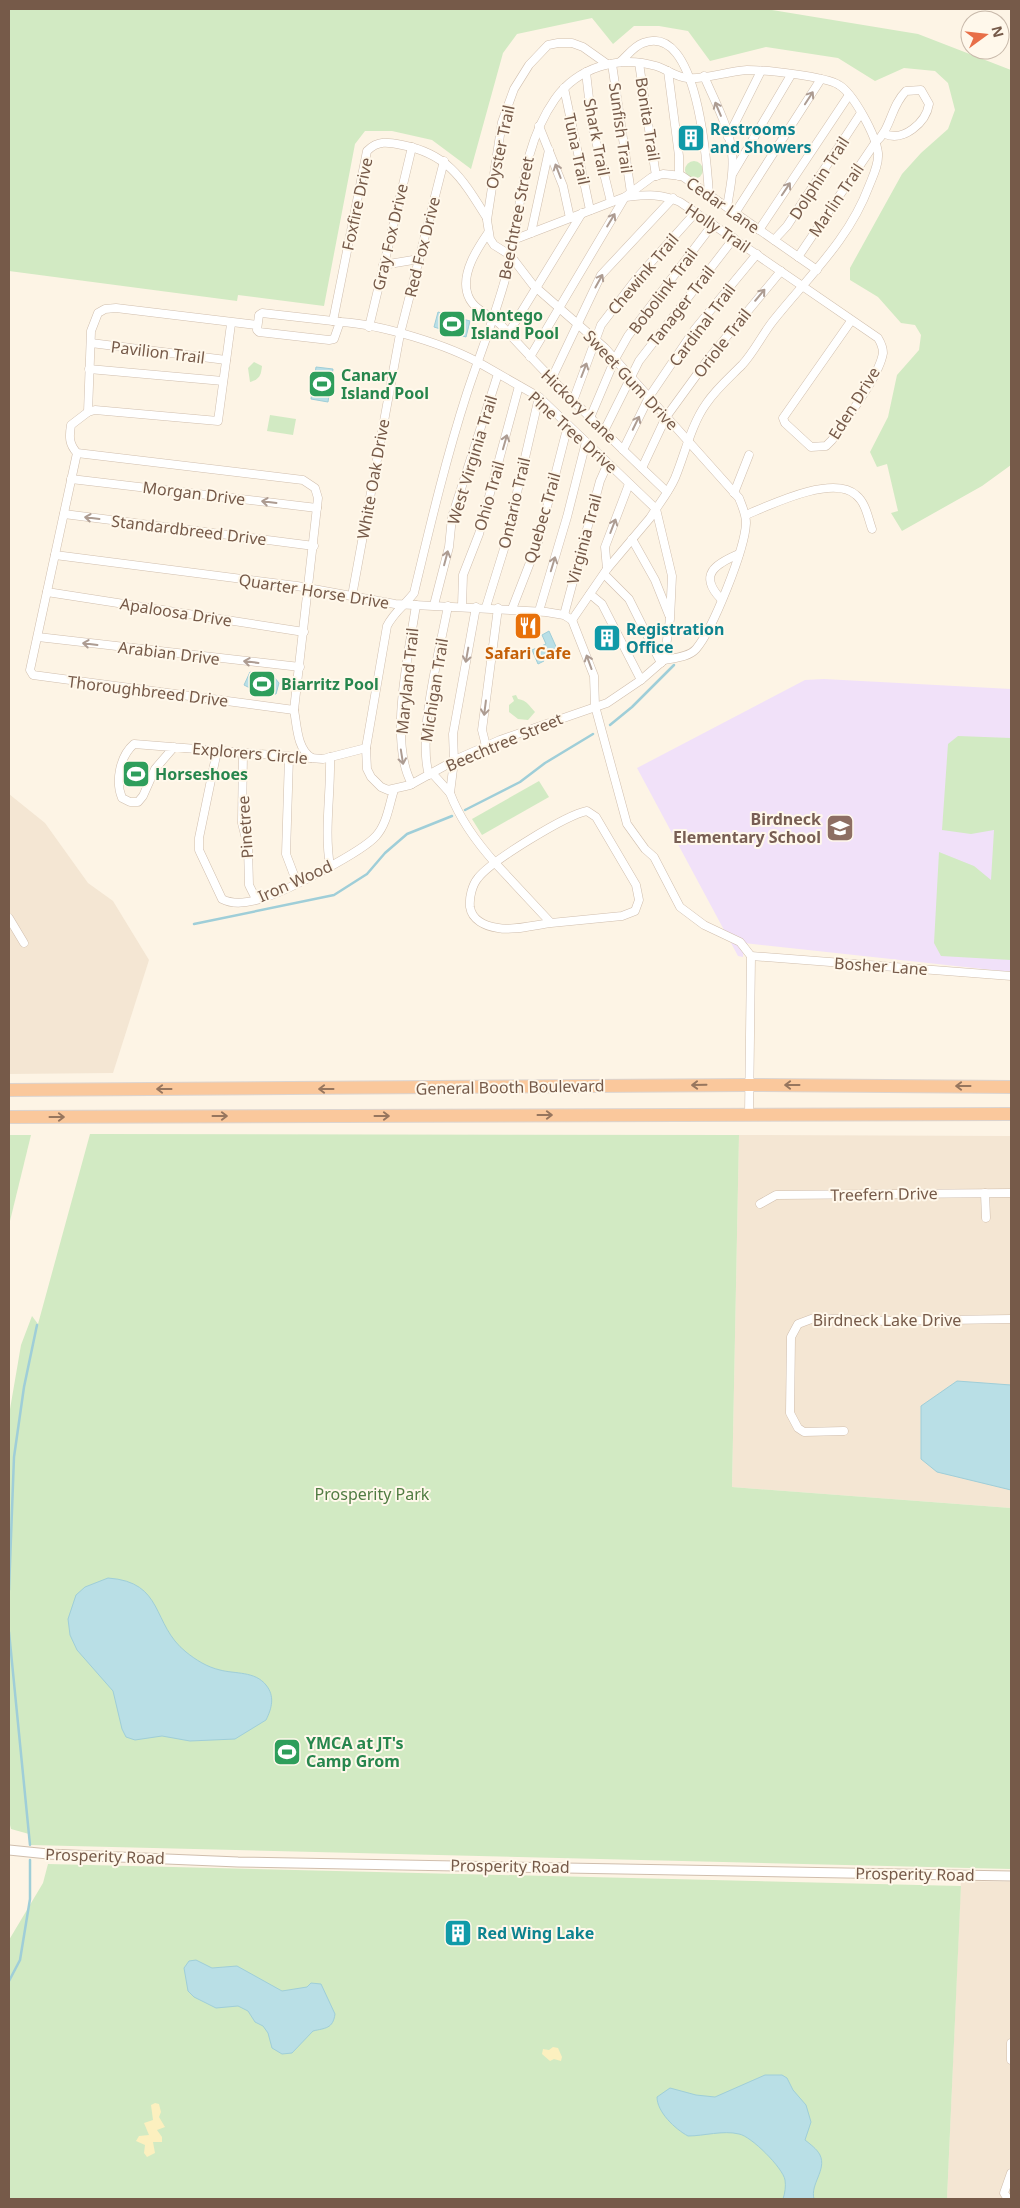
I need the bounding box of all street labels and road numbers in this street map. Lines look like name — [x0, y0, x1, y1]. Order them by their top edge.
street label: Bonita Trail — [631, 75, 665, 163]
street label: Sunfish Trail — [604, 81, 638, 175]
street label: Shark Trail — [579, 96, 615, 178]
street label: Oyster Trail — [480, 103, 520, 191]
street label: Tuna Trail — [559, 111, 595, 187]
street label: Dolphin Trail — [784, 132, 854, 224]
street label: Beechtree Street — [493, 154, 539, 281]
street label: Foxfire Drive — [336, 155, 378, 253]
street label: Marlin Trail — [803, 159, 869, 241]
street label: Cedar Lane — [682, 172, 764, 238]
street label: Gray Fox Drive — [367, 181, 413, 293]
street label: Red Fox Drive — [399, 194, 445, 300]
street label: Holly Trail — [681, 198, 755, 258]
street label: Chewink Trail — [603, 229, 683, 319]
street label: Bobolink Trail — [623, 244, 703, 338]
street label: Tanager Trail — [643, 261, 719, 351]
street label: Cardinal Trail — [664, 279, 740, 371]
street label: Oriole Trail — [688, 304, 756, 382]
street label: Sweet Gum Drive — [579, 325, 683, 435]
street label: Pavilion Trail — [110, 335, 206, 369]
street label: Eden Drive — [823, 363, 885, 443]
street label: Hickory Lane — [536, 364, 622, 448]
street label: Pine Tree Drive — [524, 386, 622, 478]
street label: West Virginia Trail — [442, 393, 502, 527]
street label: White Oak Drive — [352, 417, 394, 541]
street label: Ontario Trail — [493, 455, 535, 551]
street label: Ohio Trail — [469, 458, 509, 534]
street label: Quebec Trail — [519, 470, 565, 566]
street label: Morgan Drive — [142, 476, 246, 510]
street label: Virginia Trail — [561, 491, 607, 587]
street label: Standardbreed Drive — [110, 510, 268, 550]
street label: Quarter Horse Drive — [237, 568, 391, 614]
street label: Apaloosa Drive — [119, 592, 233, 632]
street label: Maryland Trail — [390, 627, 424, 735]
street label: Arabian Drive — [117, 636, 221, 670]
street label: Michigan Trail — [415, 637, 453, 743]
street label: Thoroughbreed Drive — [66, 670, 230, 712]
street label: Beechtree Street — [442, 707, 566, 777]
street label: Explorers Circle — [191, 737, 309, 769]
street label: Pinetree — [232, 795, 258, 859]
street label: Iron Wood — [254, 855, 336, 907]
street label: Bosher Lane — [833, 952, 929, 980]
street label: General Booth Boulevard — [415, 1074, 605, 1100]
street label: Treefern Drive — [830, 1182, 938, 1206]
street label: Birdneck Lake Drive — [813, 1309, 961, 1331]
street label: Prosperity Road — [45, 1843, 165, 1869]
street label: Prosperity Road — [450, 1854, 570, 1878]
street label: Prosperity Road — [855, 1862, 975, 1886]

